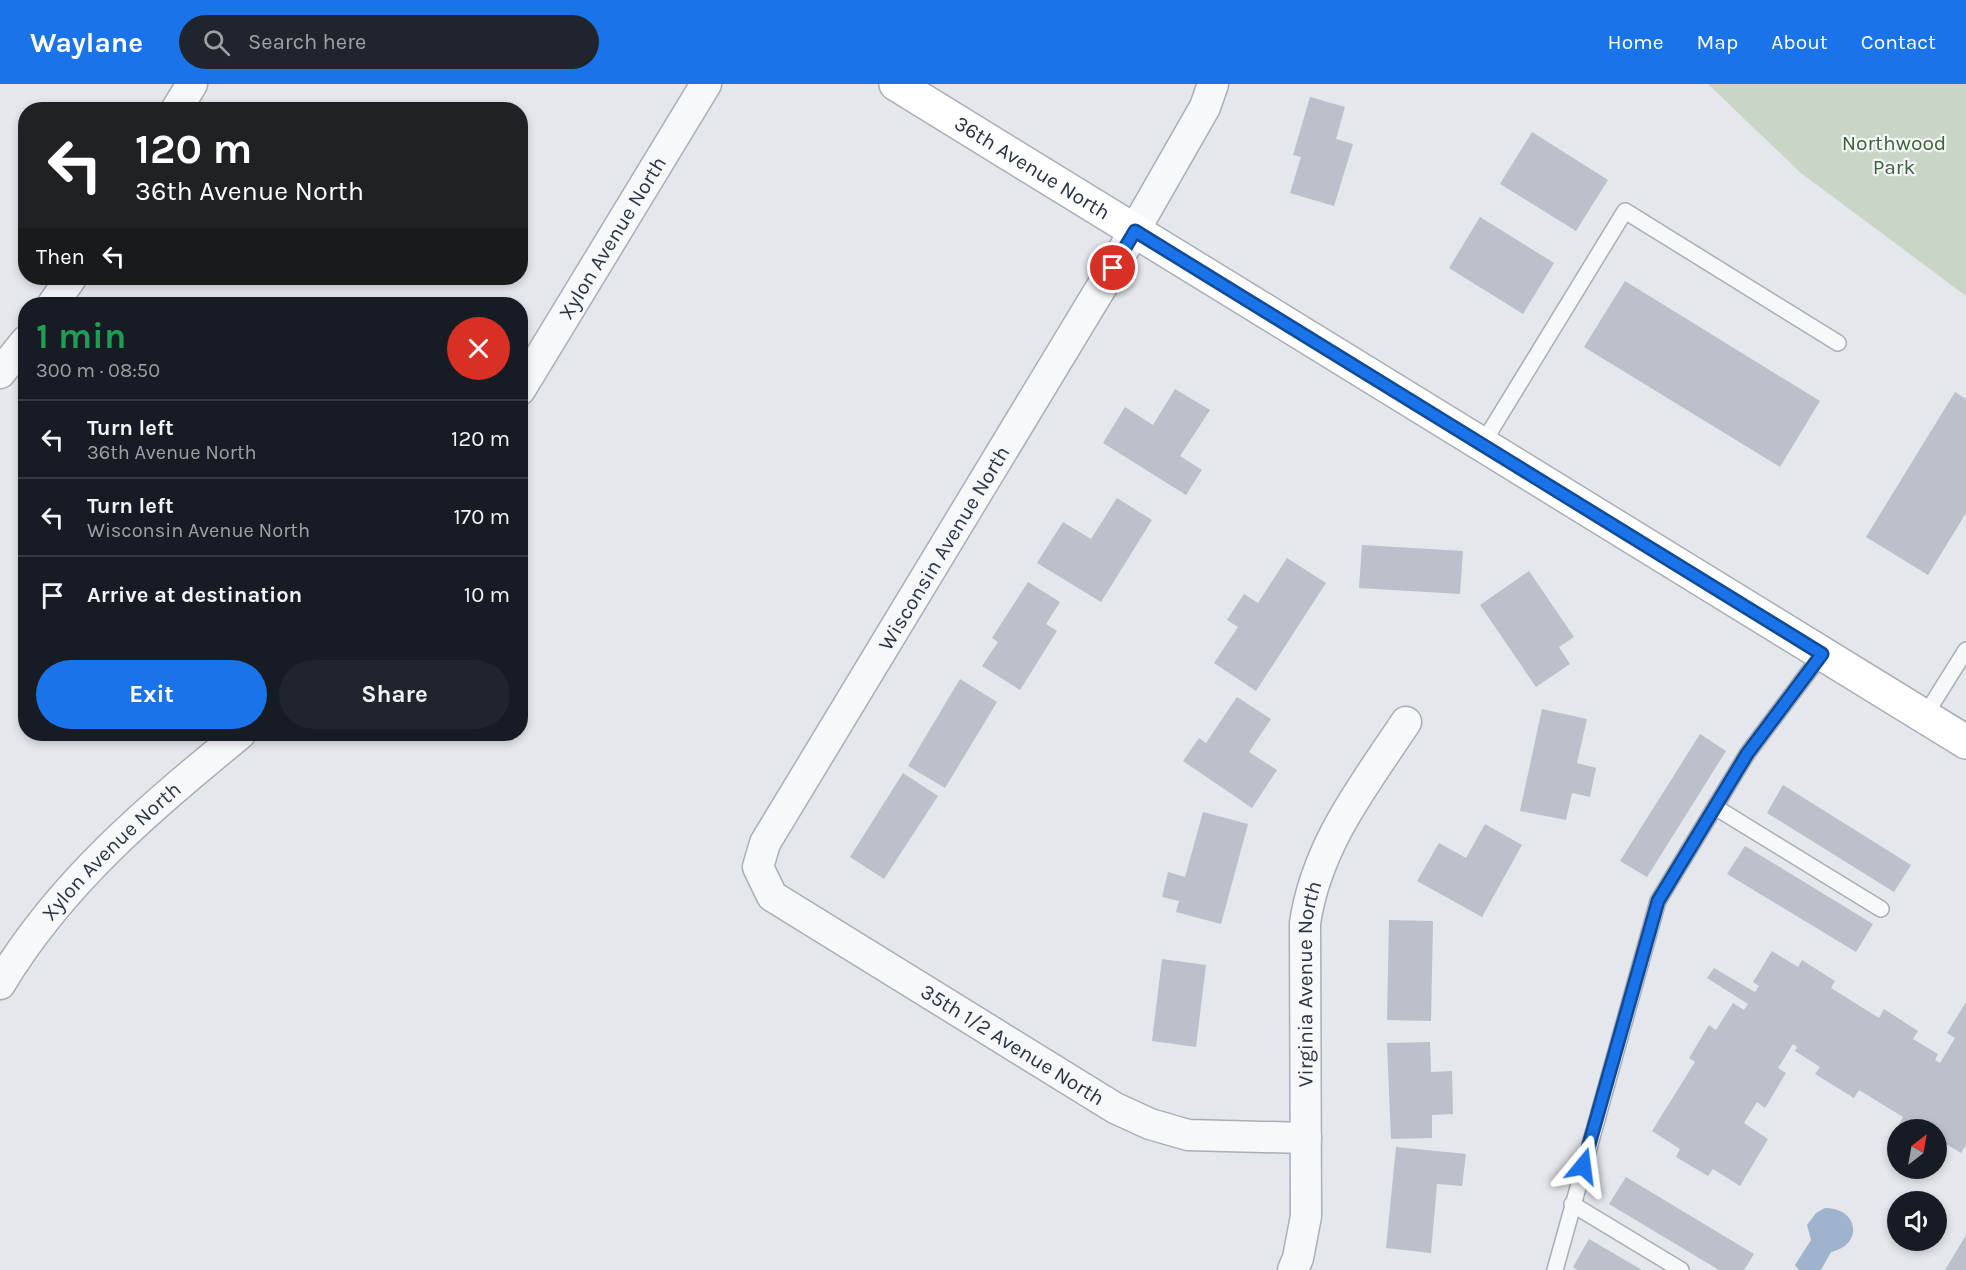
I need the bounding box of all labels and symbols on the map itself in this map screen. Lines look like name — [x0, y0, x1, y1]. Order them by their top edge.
street label: 36th Avenue North — [950, 111, 1114, 225]
park label: Northwood Park — [1842, 131, 1946, 179]
street label: Xylon Avenue North — [554, 152, 671, 324]
pin — [1087, 242, 1138, 293]
street label: Wisconsin Avenue North — [873, 441, 1015, 655]
street label: Xylon Avenue North — [37, 777, 186, 925]
street label: Virginia Avenue North — [1293, 878, 1326, 1087]
street label: 35th 1/2 Avenue North — [916, 979, 1109, 1110]
north arrow — [1887, 1119, 1947, 1179]
position arrow — [1551, 1134, 1615, 1198]

